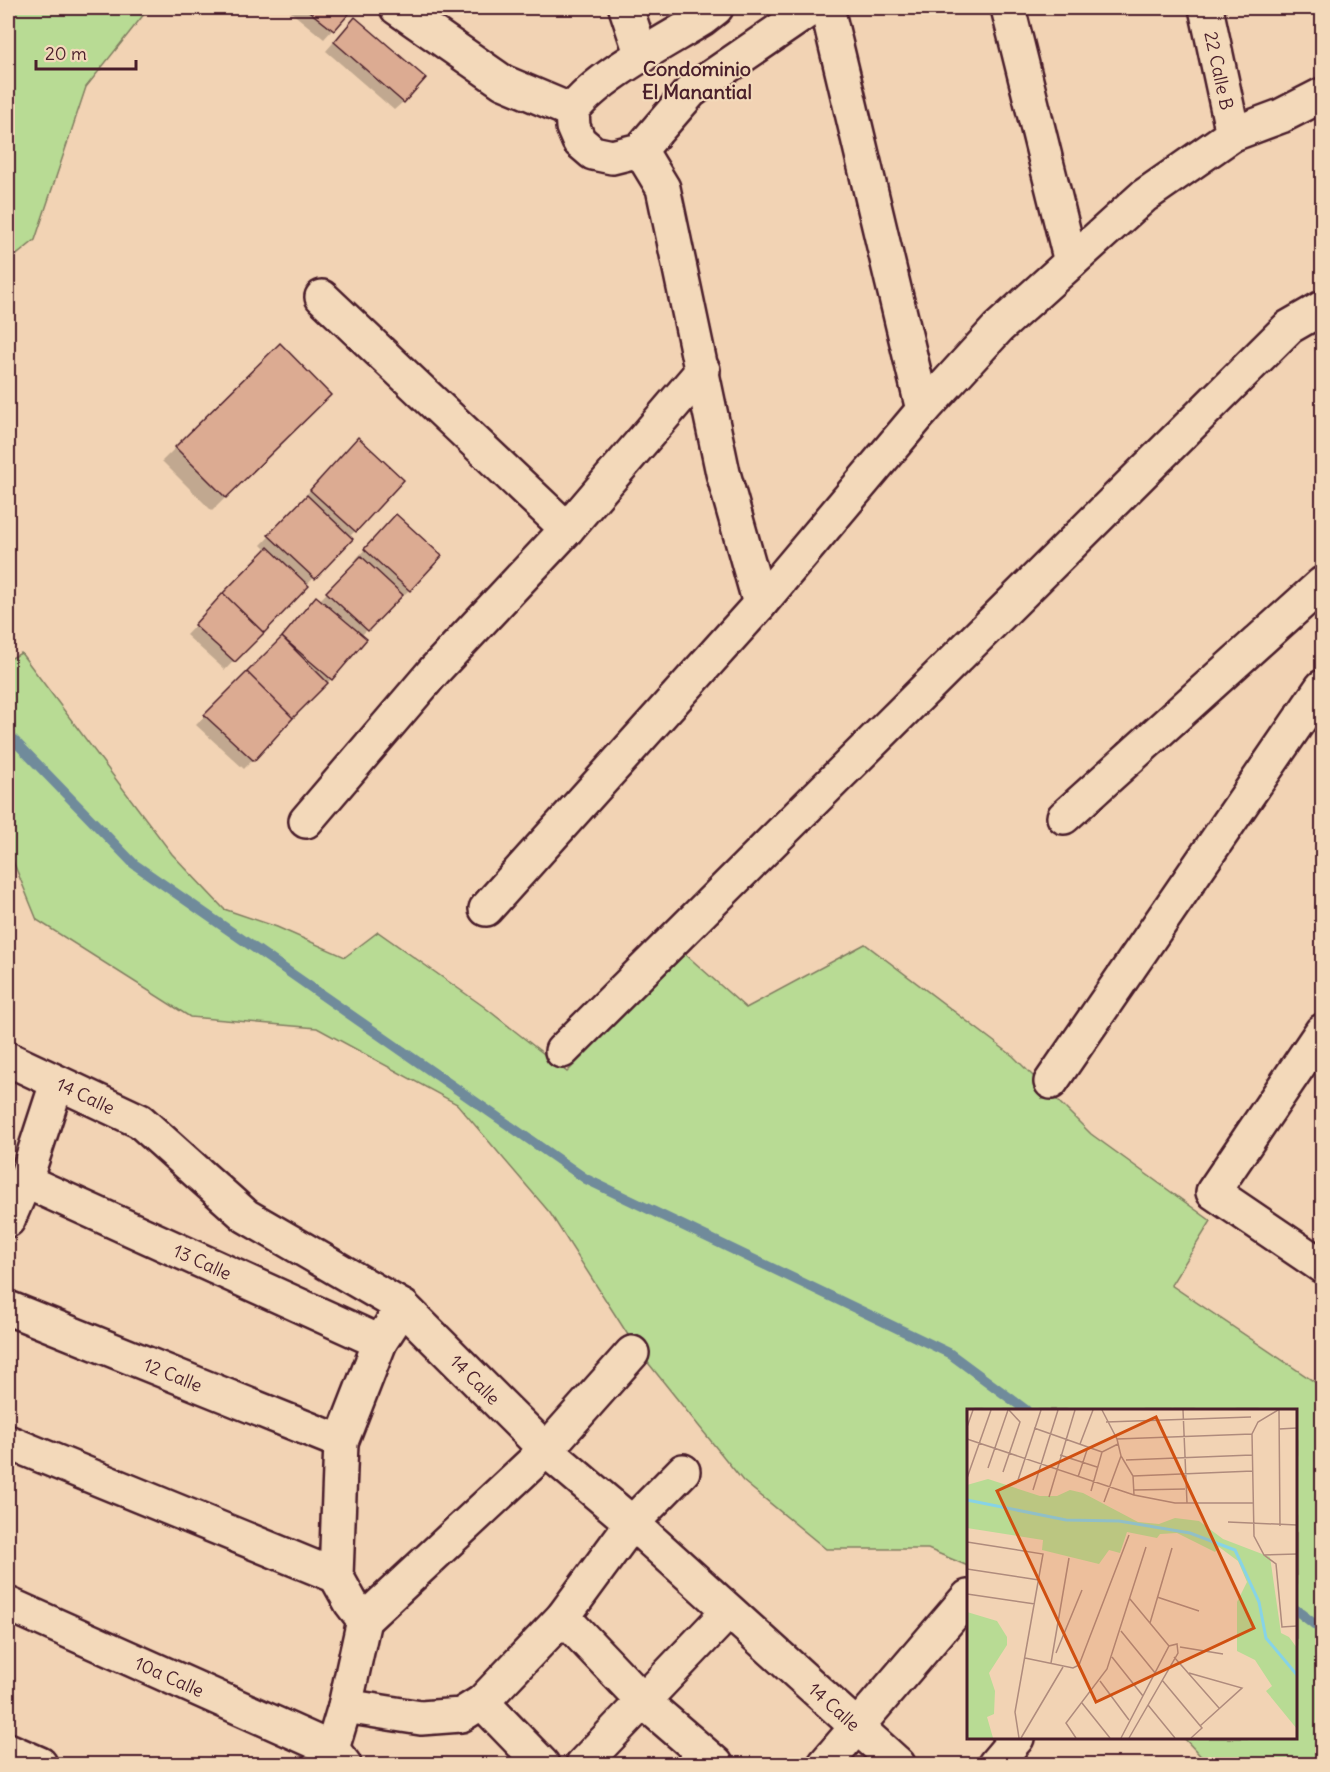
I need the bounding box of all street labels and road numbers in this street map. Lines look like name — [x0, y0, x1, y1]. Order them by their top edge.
street label: 22 Calle B — [1200, 29, 1239, 112]
street label: 14 Calle — [53, 1072, 119, 1119]
street label: 13 Calle — [170, 1238, 235, 1285]
street label: 14 Calle — [445, 1349, 505, 1409]
street label: 12 Calle — [140, 1352, 206, 1397]
street label: 10a Calle — [131, 1651, 208, 1702]
street label: 14 Calle — [804, 1677, 865, 1736]

